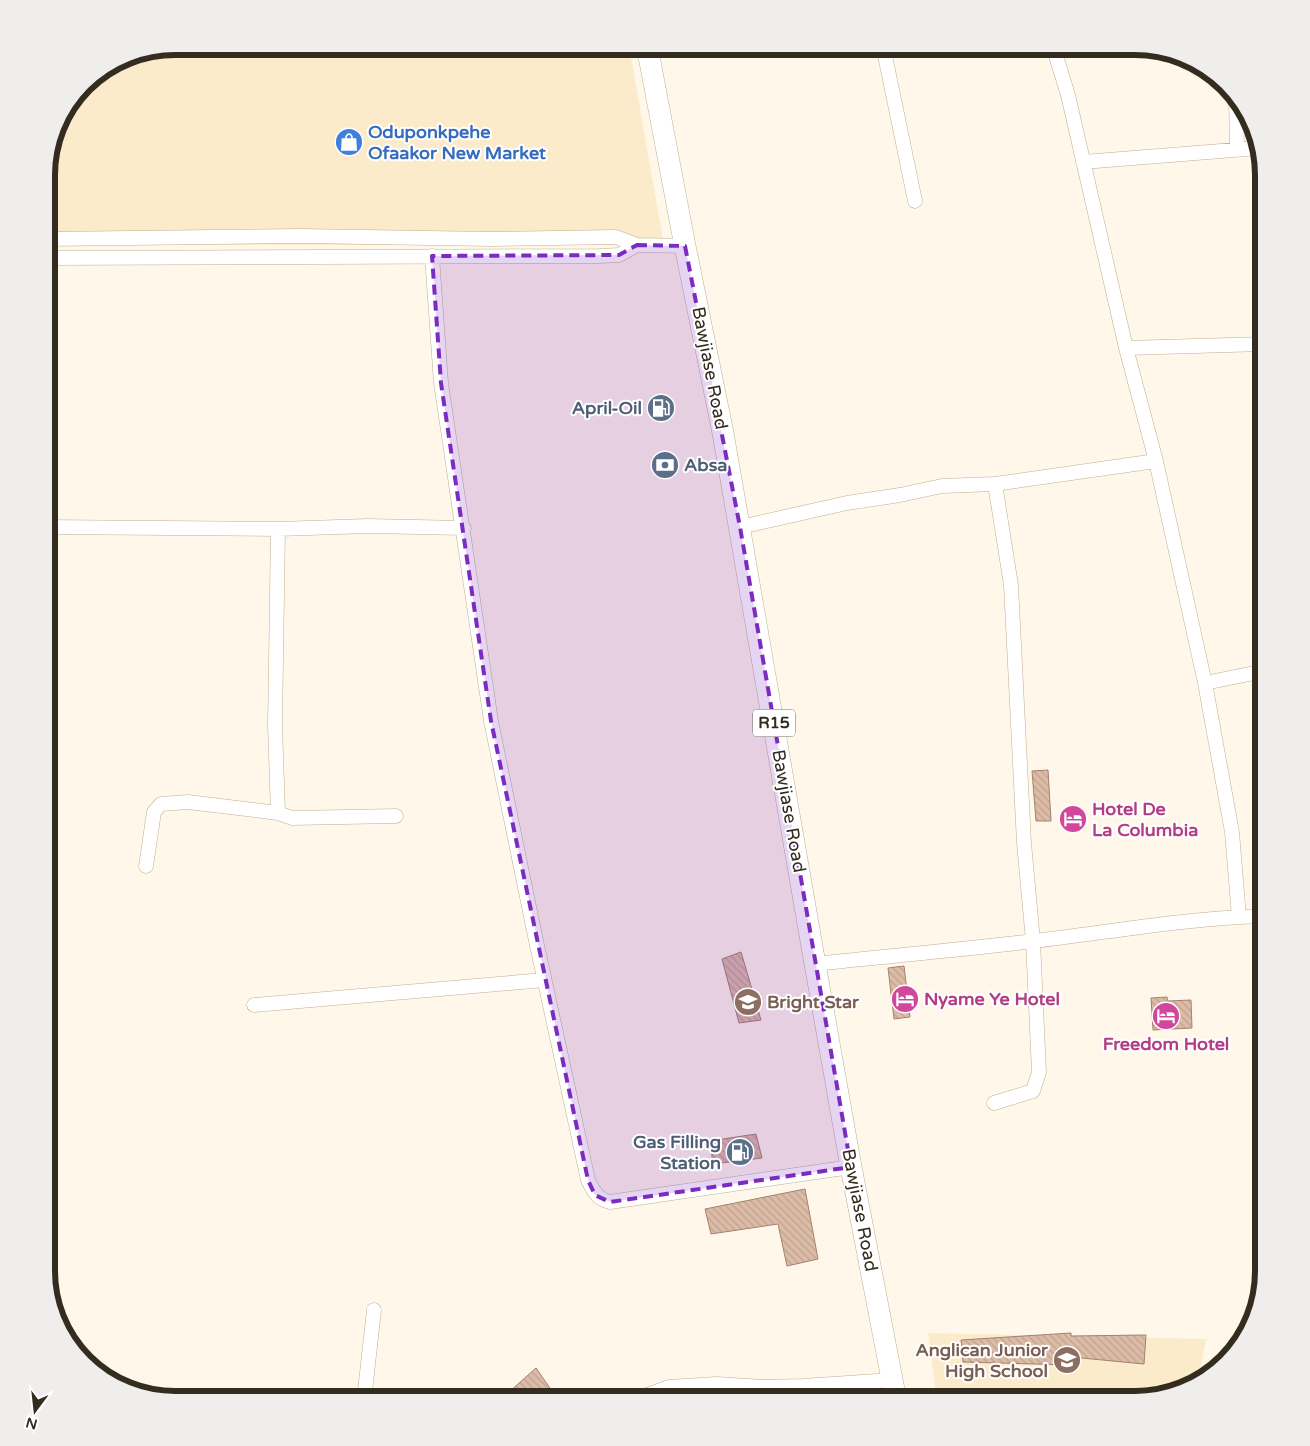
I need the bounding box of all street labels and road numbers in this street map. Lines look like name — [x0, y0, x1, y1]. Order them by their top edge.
street label: Bawjiase Road — [687, 305, 733, 431]
road number: R15 — [753, 710, 795, 736]
street label: Bawjiase Road — [767, 748, 811, 874]
street label: Bawjiase Road — [837, 1147, 883, 1273]

